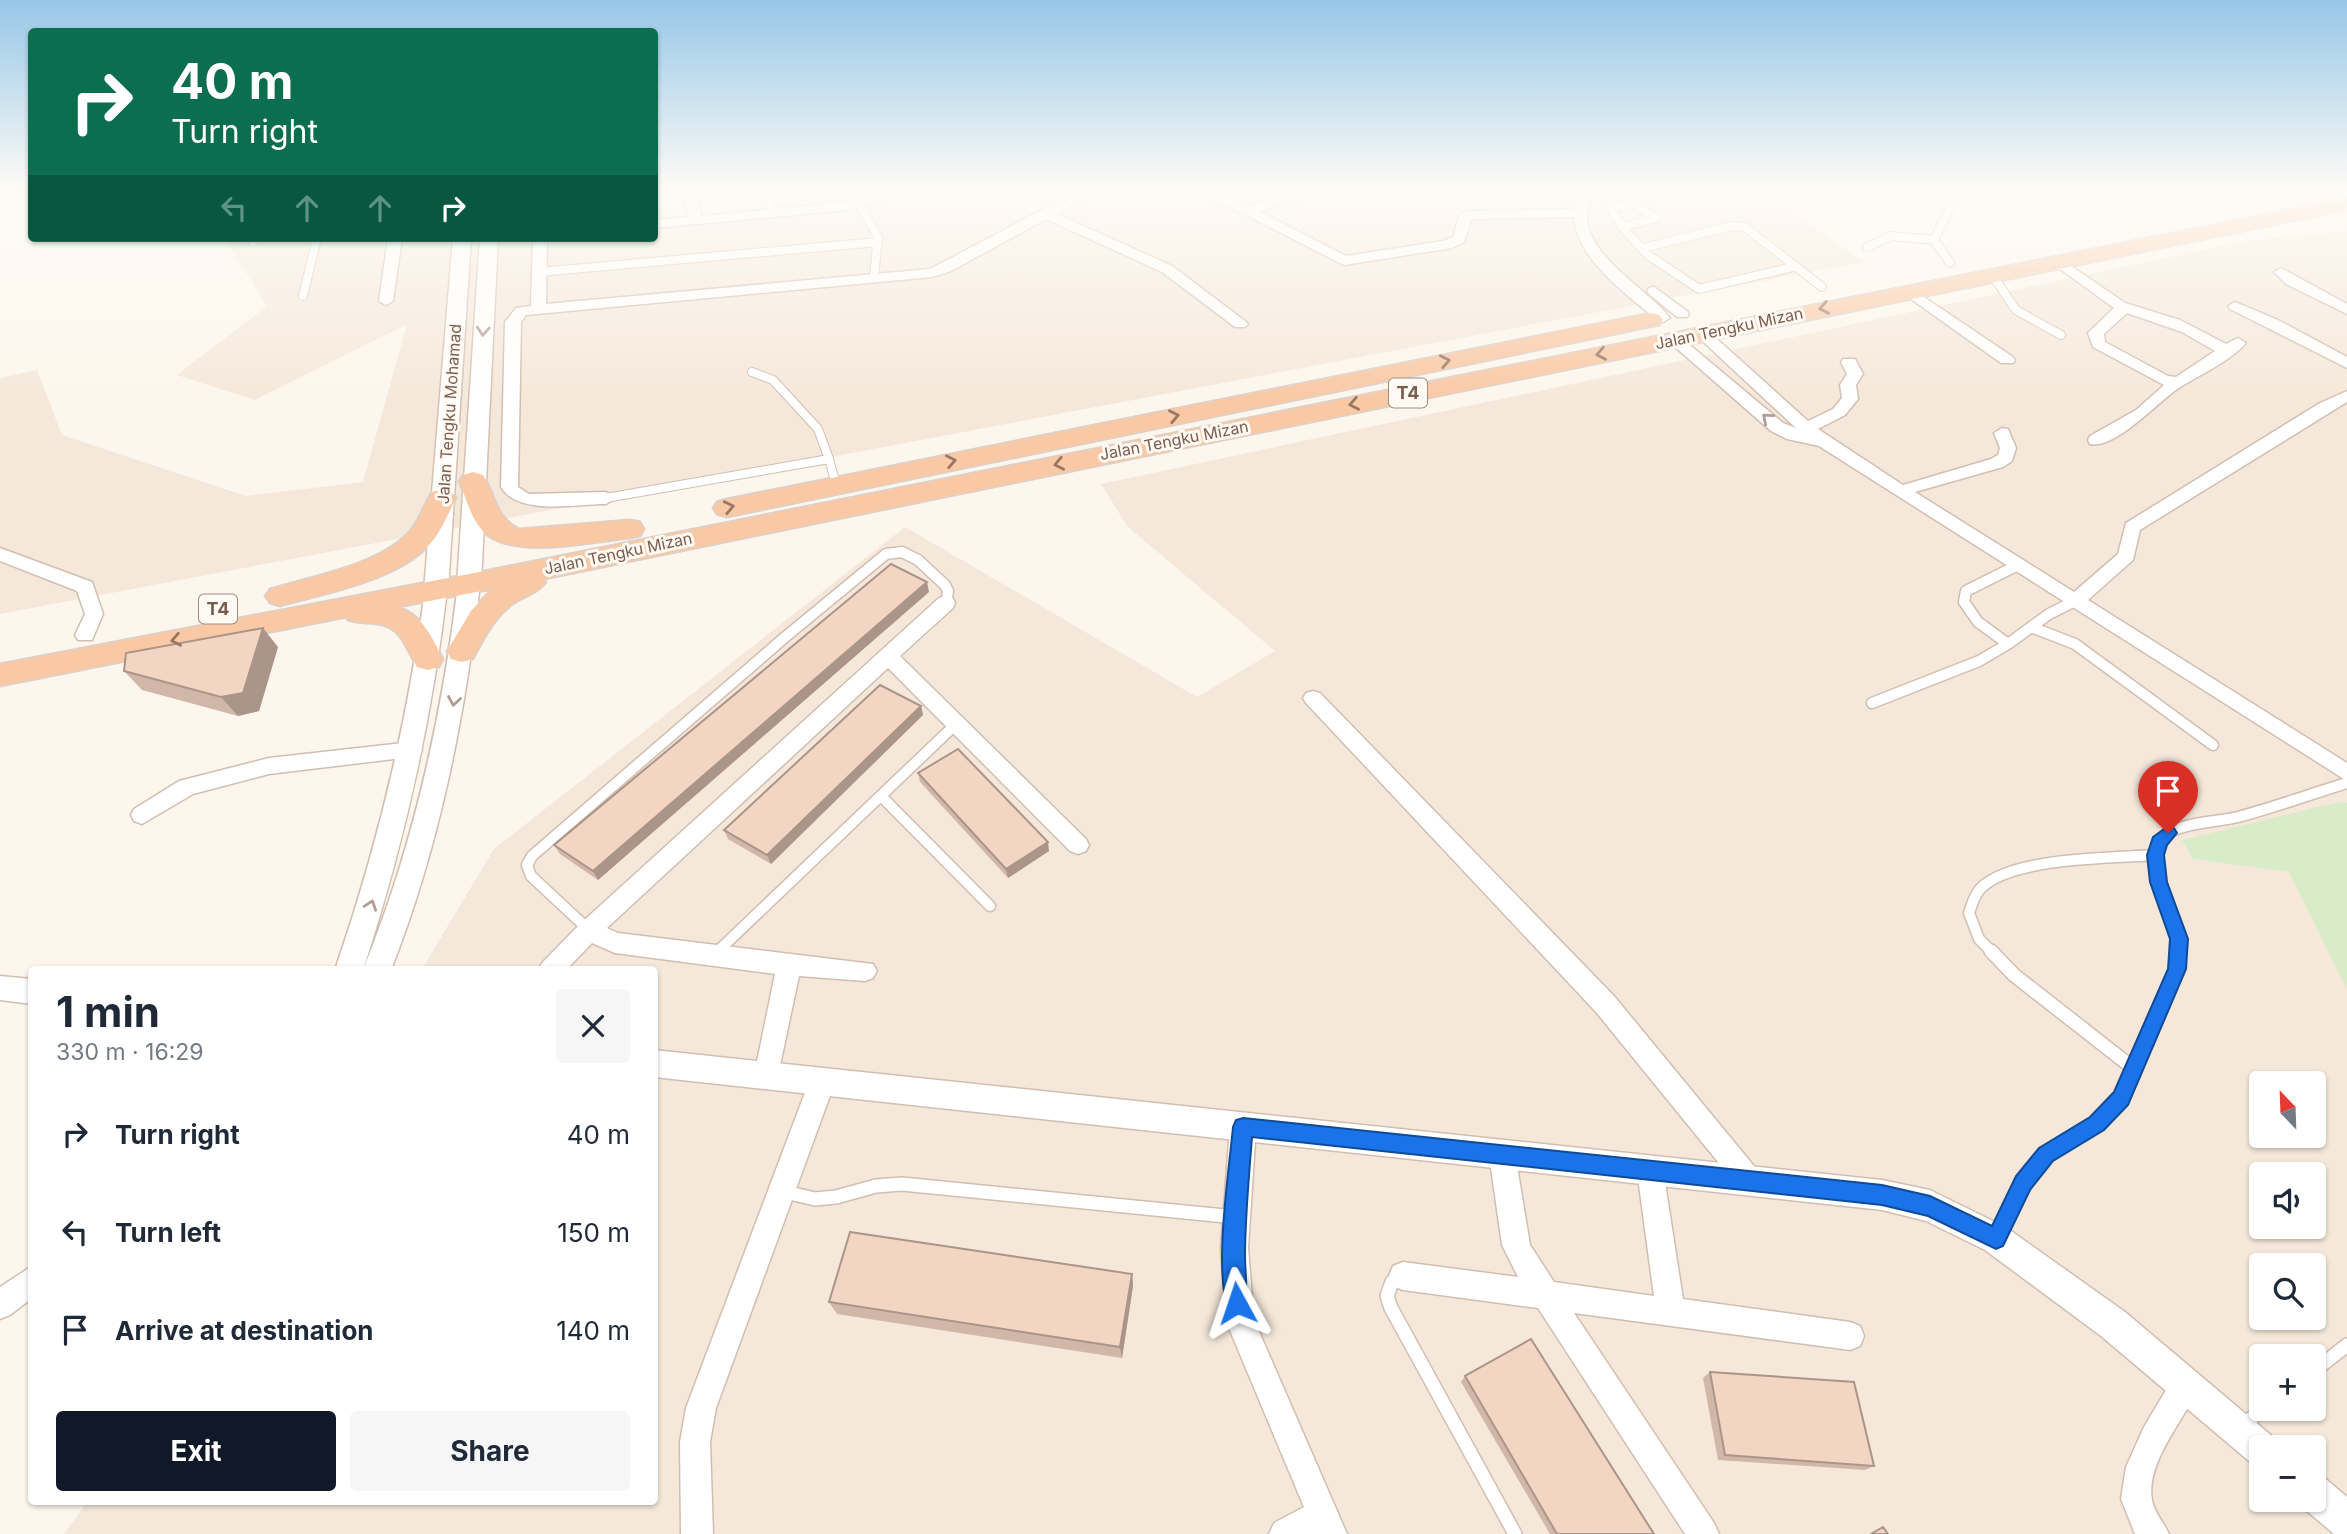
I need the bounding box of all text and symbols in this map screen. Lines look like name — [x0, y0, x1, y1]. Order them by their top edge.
text: 40 m — [171, 52, 294, 111]
icon: right — [56, 56, 147, 147]
text: Turn right — [171, 112, 318, 151]
icon: left — [215, 189, 253, 227]
icon: ahead — [288, 189, 326, 227]
icon: ahead — [361, 189, 399, 227]
icon: right — [434, 189, 472, 227]
one-way arrow — [1818, 300, 1830, 315]
street label: Jalan Tengku Mizan — [1653, 303, 1805, 353]
street label: Jalan Tengku Mohamad — [433, 323, 465, 505]
one-way arrow — [476, 325, 491, 336]
one-way arrow — [1595, 345, 1607, 360]
one-way arrow — [1439, 355, 1451, 370]
road number: T4 — [1389, 379, 1427, 408]
one-way arrow — [1348, 396, 1360, 411]
one-way arrow — [1168, 409, 1180, 424]
one-way arrow — [1762, 414, 1775, 426]
street label: Jalan Tengku Mizan — [1098, 416, 1250, 464]
one-way arrow — [945, 454, 957, 469]
one-way arrow — [1053, 455, 1065, 470]
one-way arrow — [723, 501, 735, 516]
street label: Jalan Tengku Mizan — [542, 528, 694, 578]
road number: T4 — [199, 594, 237, 624]
one-way arrow — [170, 631, 182, 646]
one-way arrow — [447, 695, 462, 706]
pin — [2138, 761, 2198, 833]
icon: arrive — [2149, 772, 2187, 810]
one-way arrow — [363, 899, 377, 912]
text: 1 min — [56, 986, 160, 1037]
button: close — [556, 989, 630, 1063]
text: 330 m · 16:29 — [56, 1038, 204, 1066]
north arrow — [2249, 1071, 2326, 1148]
map controls — [2249, 1071, 2326, 1512]
icon: right — [56, 1115, 94, 1153]
text: Turn right — [115, 1119, 240, 1150]
text: 40 m — [567, 1119, 630, 1150]
button: sound — [2249, 1162, 2326, 1239]
icon: left — [56, 1213, 94, 1251]
text: Turn left — [115, 1217, 221, 1248]
text: 150 m — [557, 1217, 630, 1248]
button: search — [2249, 1253, 2326, 1330]
position arrow — [1200, 1266, 1274, 1340]
icon: arrive — [56, 1311, 94, 1349]
text: Arrive at destination — [115, 1315, 374, 1346]
text: 140 m — [556, 1315, 630, 1346]
button: + — [2249, 1344, 2326, 1421]
button: Exit — [56, 1411, 336, 1491]
button: Share — [350, 1411, 630, 1491]
button: − — [2249, 1435, 2326, 1512]

